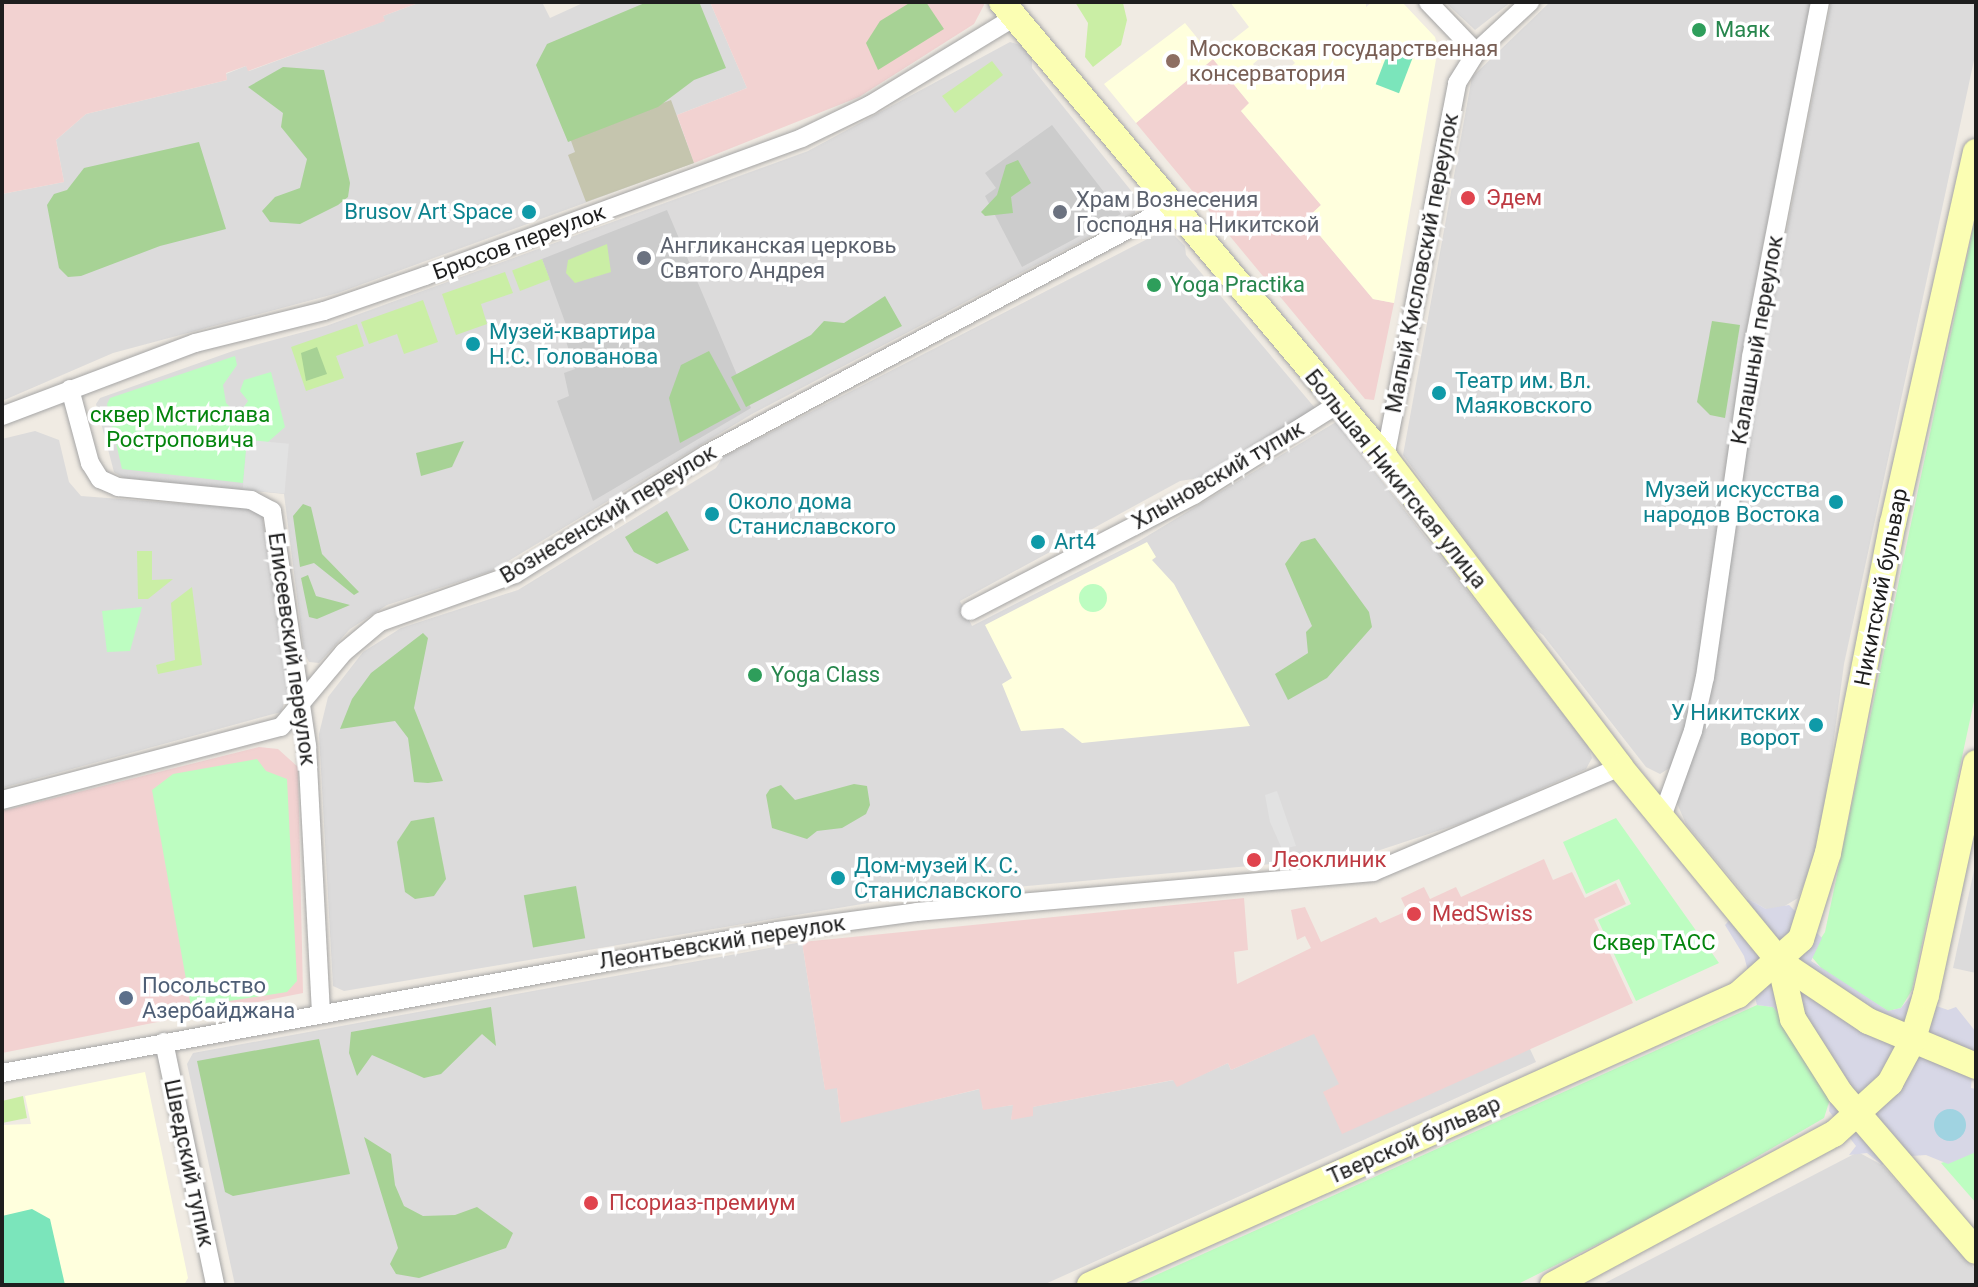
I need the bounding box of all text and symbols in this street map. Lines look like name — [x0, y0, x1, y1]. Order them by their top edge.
place label: Маяк — [1715, 17, 1770, 43]
marker: Маяк — [1690, 21, 1708, 39]
place label: Московская государственная консерватория — [1189, 35, 1498, 86]
marker: Московская государственная консерватория — [1164, 52, 1182, 70]
street label: Малый Кисловский переулок — [1380, 111, 1464, 415]
place label: Эдем — [1486, 185, 1542, 211]
place label: Храм Вознесения Господня на Никитской — [1076, 186, 1319, 238]
marker: Эдем — [1457, 187, 1479, 209]
place label: Brusov Art Space — [344, 199, 513, 225]
street label: Брюсов переулок — [429, 199, 609, 285]
marker: Brusov Art Space — [520, 203, 538, 221]
marker: Храм Вознесения Господня на Никитской — [1051, 203, 1069, 221]
place label: Англиканская церковь Святого Андрея — [660, 232, 897, 284]
street label: Калашный переулок — [1726, 233, 1788, 447]
marker: Англиканская церковь Святого Андрея — [635, 249, 653, 267]
place label: Yoga Practika — [1170, 272, 1305, 298]
marker: Yoga Practika — [1145, 276, 1163, 294]
place label: Музей-квартира Н.С. Голованова — [489, 318, 658, 370]
marker: Музей-квартира Н.С. Голованова — [464, 335, 482, 353]
street label: Большая Никитская улица — [1299, 364, 1493, 594]
place label: Театр им. Вл. Маяковского — [1455, 367, 1592, 418]
marker: Театр им. Вл. Маяковского — [1430, 384, 1448, 402]
park label: сквер Мстислава Ростроповича — [90, 401, 270, 452]
street label: Хлыновский тупик — [1127, 415, 1309, 535]
street label: Вознесенский переулок — [495, 439, 721, 589]
place label: Музей искусства народов Востока — [1643, 476, 1820, 528]
street label: Никитский бульвар — [1849, 486, 1913, 688]
place label: Около дома Станиславского — [728, 488, 896, 540]
marker: Музей искусства народов Востока — [1827, 493, 1845, 511]
marker: Около дома Станиславского — [703, 505, 721, 523]
place label: Art4 — [1054, 529, 1096, 555]
street label: Елисеевский переулок — [263, 531, 321, 767]
marker: Art4 — [1029, 533, 1047, 551]
place label: Yoga Class — [771, 662, 880, 688]
marker: Yoga Class — [746, 666, 764, 684]
place label: У Никитских ворот — [1671, 699, 1800, 750]
marker: У Никитских ворот — [1807, 716, 1825, 734]
place label: Леоклиник — [1272, 847, 1386, 873]
marker: Леоклиник — [1243, 849, 1265, 871]
place label: Дом-музей К. С. Станиславского — [854, 852, 1022, 904]
marker: Дом-музей К. С. Станиславского — [829, 869, 847, 887]
place label: MedSwiss — [1432, 901, 1533, 927]
marker: MedSwiss — [1403, 903, 1425, 925]
street label: Леонтьевский переулок — [597, 909, 847, 975]
park label: Сквер ТАСС — [1592, 930, 1716, 956]
place label: Посольство Азербайджана — [142, 972, 295, 1024]
marker: Посольство Азербайджана — [117, 989, 135, 1007]
street label: Шведский тупик — [158, 1077, 220, 1249]
street label: Тверской бульвар — [1324, 1090, 1504, 1190]
place label: Псориаз-премиум — [609, 1190, 795, 1216]
marker: Псориаз-премиум — [580, 1192, 602, 1214]

